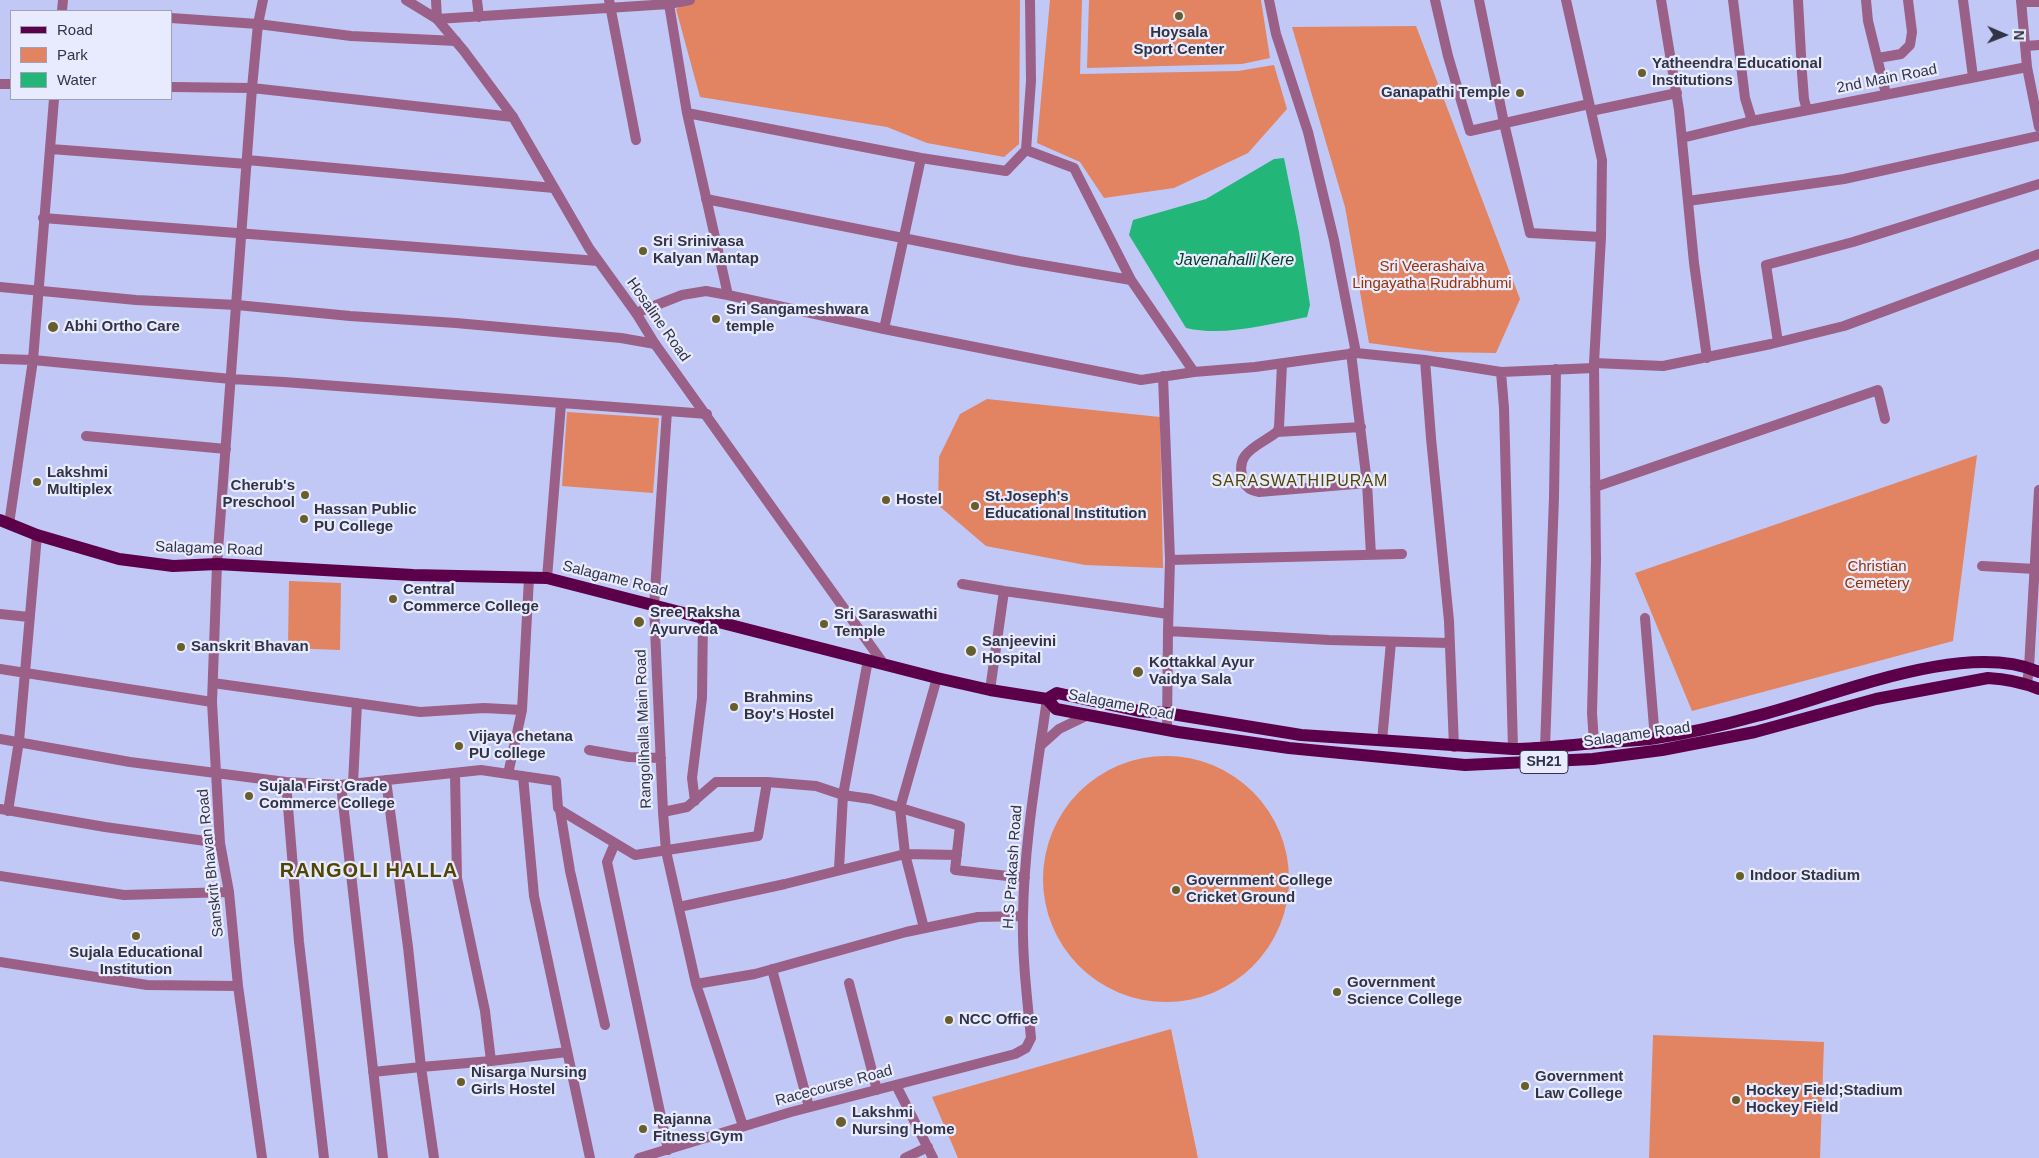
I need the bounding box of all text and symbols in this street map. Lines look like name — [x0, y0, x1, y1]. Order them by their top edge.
legend — [10, 10, 172, 100]
marker: Hoysala Sport Center — [1173, 10, 1185, 22]
north arrow — [1979, 10, 2029, 60]
text: Road — [57, 21, 93, 38]
place label: Hoysala Sport Center — [1134, 24, 1224, 59]
text: N — [2011, 30, 2027, 40]
text: Park — [57, 46, 88, 63]
place label: Yatheendra Educational Institutions — [1652, 55, 1822, 90]
street label: 2nd Main Road — [1835, 60, 1939, 98]
marker: Yatheendra Educational Institutions — [1636, 67, 1648, 79]
text: Water — [57, 71, 96, 88]
place label: Ganapathi Temple — [1381, 84, 1510, 102]
marker: Ganapathi Temple — [1514, 87, 1526, 99]
place label: Sri Srinivasa Kalyan Mantap — [653, 233, 759, 268]
marker: Sri Srinivasa Kalyan Mantap — [637, 245, 649, 257]
water label: Javenahalli Kere — [1176, 251, 1294, 271]
park label: Sri Veerashaiva Lingayatha Rudrabhumi — [1352, 258, 1512, 293]
street label: Hosaline Road — [622, 275, 694, 365]
place label: Sri Sangameshwara temple — [726, 301, 869, 336]
marker: Sri Sangameshwara temple — [710, 313, 722, 325]
place label: Abhi Ortho Care — [64, 318, 180, 336]
marker: Abhi Ortho Care — [46, 320, 60, 334]
place label: Lakshmi Multiplex — [47, 464, 112, 499]
district label: SARASWATHIPURAM — [1210, 472, 1390, 492]
marker: Lakshmi Multiplex — [31, 476, 43, 488]
place label: Cherub's Preschool — [222, 477, 295, 512]
place label: St.Joseph's Educational Institution — [985, 488, 1147, 523]
marker: Cherub's Preschool — [299, 489, 311, 501]
place label: Hostel — [896, 491, 942, 509]
marker: Hostel — [880, 494, 892, 506]
marker: St.Joseph's Educational Institution — [969, 500, 981, 512]
place label: Hassan Public PU College — [314, 501, 417, 536]
marker: Hassan Public PU College — [298, 513, 310, 525]
street label: Salagame Road — [155, 538, 263, 560]
street label: Salagame Road — [561, 557, 669, 601]
park label: Christian Cemetery — [1844, 558, 1910, 593]
place label: Central Commerce College — [403, 581, 539, 616]
marker: Central Commerce College — [387, 593, 399, 605]
place label: Sree Raksha Ayurveda — [650, 604, 740, 639]
place label: Sri Saraswathi Temple — [834, 606, 937, 641]
marker: Sree Raksha Ayurveda — [632, 615, 646, 629]
marker: Sri Saraswathi Temple — [818, 618, 830, 630]
place label: Sanjeevini Hospital — [982, 633, 1056, 668]
place label: Sanskrit Bhavan — [191, 638, 309, 656]
marker: Sanskrit Bhavan — [175, 641, 187, 653]
marker: Sanjeevini Hospital — [964, 644, 978, 658]
street label: Rangolihalla Main Road — [632, 649, 656, 809]
place label: Kottakkal Ayur Vaidya Sala — [1149, 654, 1254, 689]
marker: Kottakkal Ayur Vaidya Sala — [1131, 665, 1145, 679]
street label: Salagame Road — [1066, 686, 1176, 724]
place label: Brahmins Boy's Hostel — [744, 689, 834, 724]
marker: Brahmins Boy's Hostel — [728, 701, 740, 713]
street label: Salagame Road — [1582, 719, 1692, 751]
place label: Vijaya chetana PU college — [469, 728, 573, 763]
marker: Vijaya chetana PU college — [453, 740, 465, 752]
road number: SH21 — [1520, 750, 1568, 774]
place label: Sujala First Grade Commerce College — [259, 778, 395, 813]
street label: Sanskrit Bhavan Road — [194, 788, 228, 938]
marker: Sujala First Grade Commerce College — [243, 790, 255, 802]
street label: H.S Prakash Road — [1000, 804, 1026, 930]
district label: RANGOLI HALLA — [278, 859, 460, 883]
place label: Indoor Stadium — [1750, 867, 1860, 885]
marker: Indoor Stadium — [1734, 870, 1746, 882]
place label: Government College Cricket Ground — [1186, 872, 1333, 907]
marker: Government College Cricket Ground — [1170, 884, 1182, 896]
marker: Sujala Educational Institution — [130, 930, 142, 942]
place label: Sujala Educational Institution — [69, 944, 203, 979]
place label: Government Science College — [1347, 974, 1462, 1009]
marker: Government Science College — [1331, 986, 1343, 998]
place label: NCC Office — [959, 1011, 1038, 1029]
marker: NCC Office — [943, 1014, 955, 1026]
street label: Racecourse Road — [774, 1062, 894, 1110]
place label: Nisarga Nursing Girls Hostel — [471, 1064, 587, 1099]
place label: Government Law College — [1535, 1068, 1623, 1103]
marker: Nisarga Nursing Girls Hostel — [455, 1076, 467, 1088]
marker: Government Law College — [1519, 1080, 1531, 1092]
place label: Hockey Field;Stadium Hockey Field — [1746, 1082, 1903, 1117]
marker: Hockey Field;Stadium Hockey Field — [1730, 1094, 1742, 1106]
place label: Lakshmi Nursing Home — [852, 1104, 955, 1139]
place label: Rajanna Fitness Gym — [653, 1111, 743, 1146]
marker: Lakshmi Nursing Home — [834, 1115, 848, 1129]
marker: Rajanna Fitness Gym — [637, 1123, 649, 1135]

